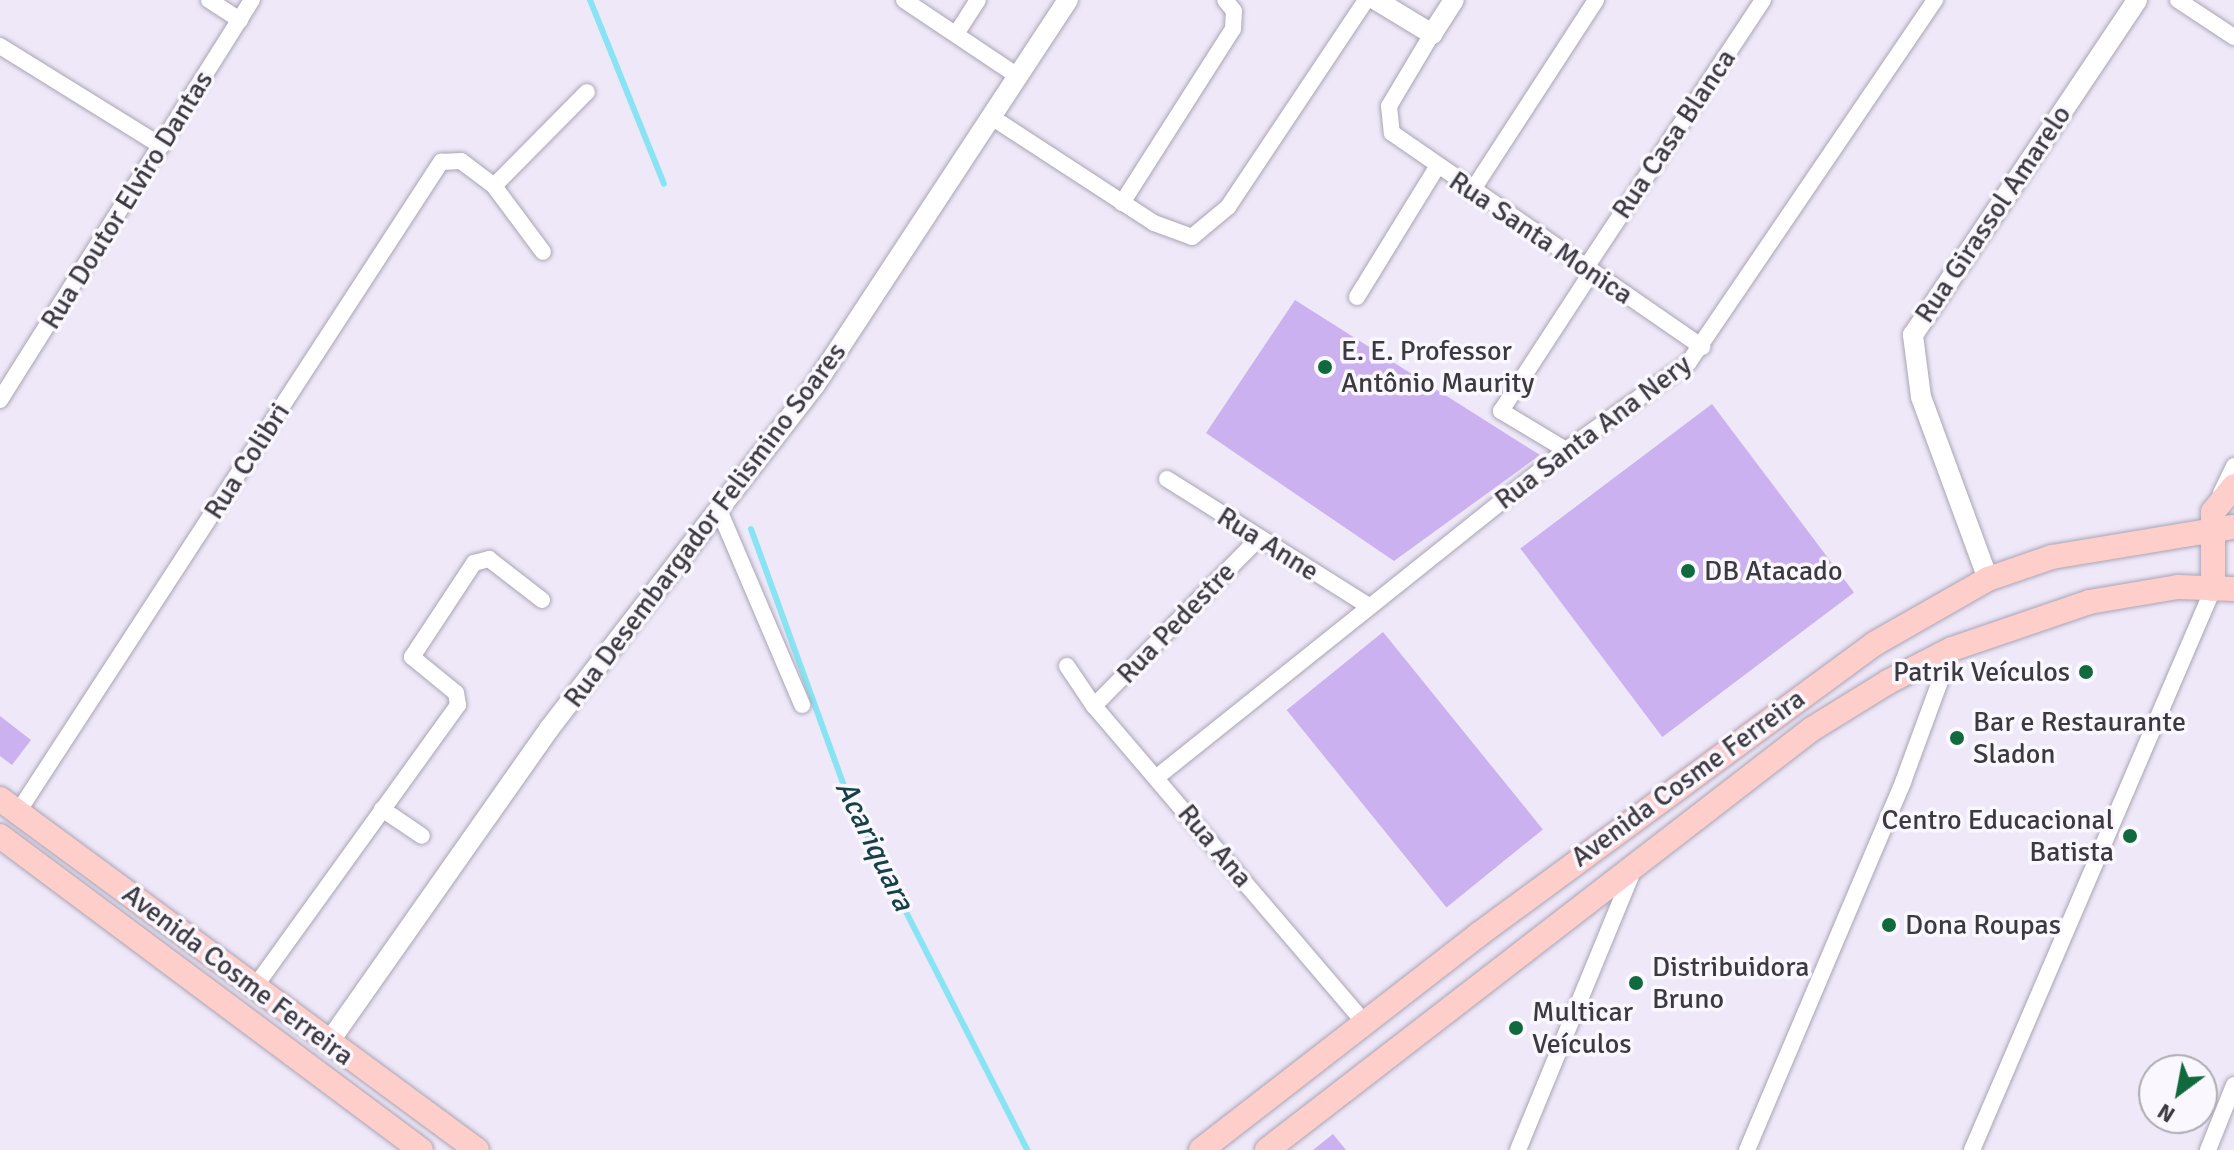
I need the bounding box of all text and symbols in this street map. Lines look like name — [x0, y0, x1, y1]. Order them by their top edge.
street label: Rua Casa Blanca — [1605, 43, 1743, 225]
street label: Rua Doutor Elviro Dantas — [34, 65, 220, 335]
street label: Rua Girassol Amarelo — [1908, 99, 2078, 329]
street label: Rua Santa Monica — [1443, 164, 1639, 312]
place label: E. E. Professor Antônio Maurity — [1341, 334, 1534, 400]
street label: Rua Desembargador Felismino Soares — [557, 336, 853, 714]
street label: Rua Santa Ana Nery — [1488, 347, 1698, 517]
marker: E. E. Professor Antônio Maurity — [1316, 358, 1334, 376]
street label: Rua Colibri — [197, 397, 297, 525]
street label: Rua Anne — [1211, 500, 1325, 588]
place label: DB Atacado — [1704, 554, 1842, 588]
street label: Rua Pedestre — [1110, 555, 1242, 691]
marker: DB Atacado — [1679, 562, 1697, 580]
place label: Patrik Veículos — [1893, 655, 2070, 689]
marker: Patrik Veículos — [2077, 663, 2095, 681]
street label: Avenida Cosme Ferreira — [1564, 682, 1812, 874]
place label: Bar e Restaurante Sladon — [1973, 705, 2186, 771]
marker: Bar e Restaurante Sladon — [1948, 729, 1966, 747]
water label: Acariquara — [827, 775, 921, 917]
street label: Rua Ana — [1170, 797, 1260, 895]
place label: Centro Educacional Batista — [1881, 803, 2114, 869]
marker: Centro Educacional Batista — [2121, 827, 2139, 845]
street label: Avenida Cosme Ferreira — [116, 877, 360, 1073]
place label: Dona Roupas — [1905, 908, 2061, 942]
marker: Dona Roupas — [1880, 916, 1898, 934]
place label: Distribuidora Bruno — [1652, 950, 1809, 1016]
marker: Distribuidora Bruno — [1627, 974, 1645, 992]
place label: Multicar Veículos — [1532, 995, 1633, 1061]
marker: Multicar Veículos — [1507, 1019, 1525, 1037]
north arrow — [2138, 1054, 2218, 1134]
text: N — [2152, 1098, 2180, 1129]

